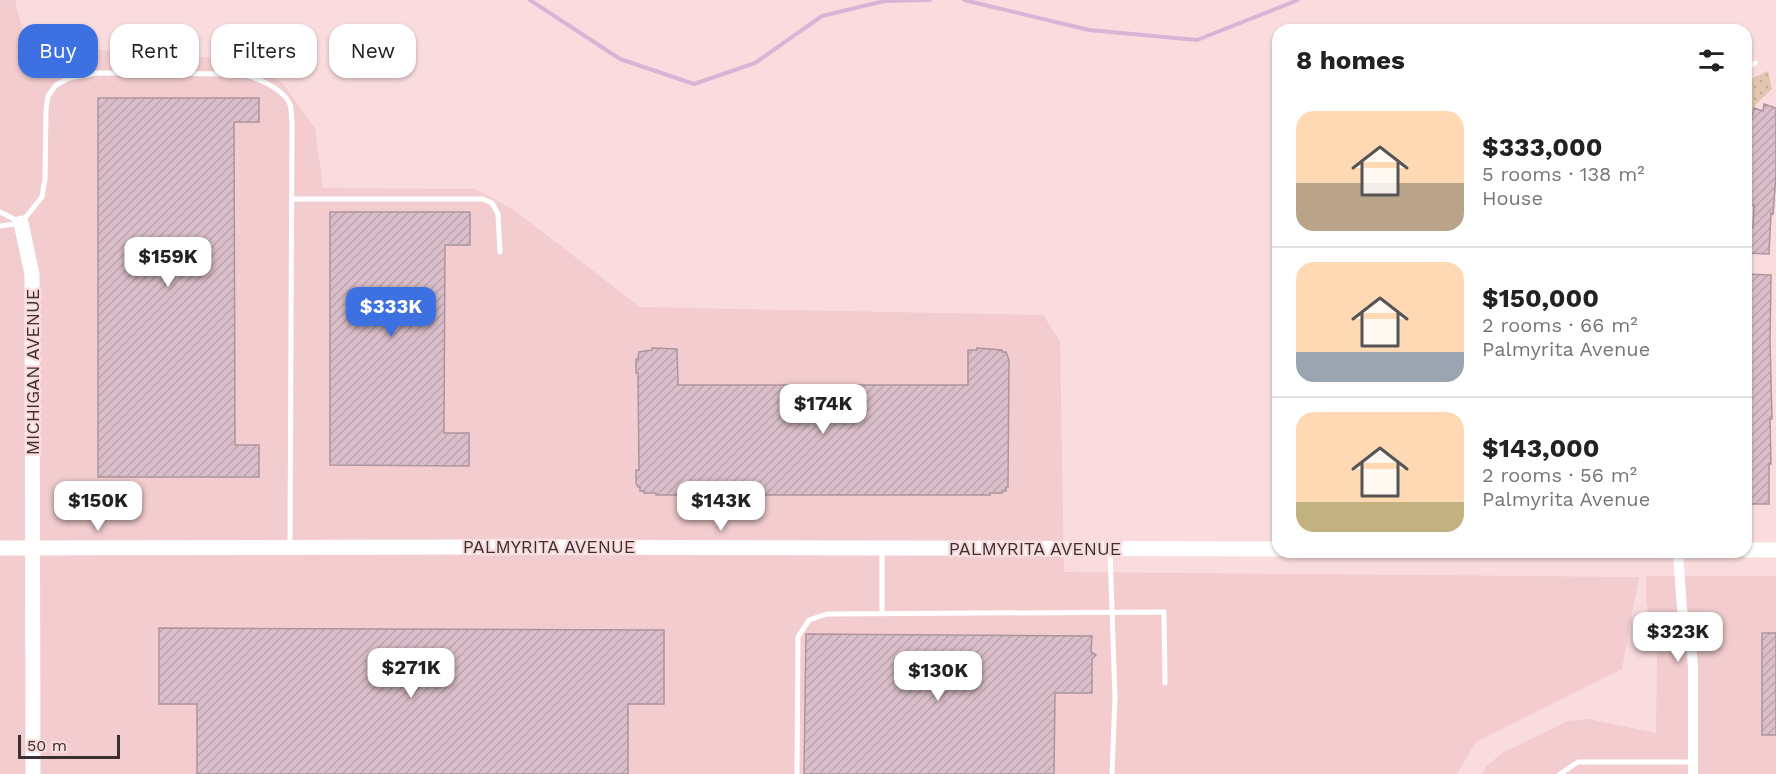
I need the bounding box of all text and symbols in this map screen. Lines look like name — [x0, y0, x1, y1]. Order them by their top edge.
chip: Buy — [18, 24, 98, 78]
chip: Rent — [110, 24, 199, 78]
chip: Filters — [211, 24, 317, 78]
chip: New — [329, 24, 416, 78]
icon: filters — [1695, 44, 1728, 77]
text: 8 homes — [1296, 45, 1405, 75]
text: $333,000 — [1482, 132, 1602, 162]
icon: home — [1344, 135, 1416, 207]
text: 5 rooms · 138 m² — [1482, 162, 1645, 186]
text: House — [1482, 186, 1543, 210]
pin: $159K — [126, 237, 210, 288]
text: $159K — [138, 244, 198, 268]
text: $150,000 — [1482, 283, 1599, 313]
icon: home — [1344, 286, 1416, 358]
pin: $333K — [349, 287, 433, 338]
street label: MICHIGAN AVENUE — [22, 289, 43, 455]
text: $333K — [360, 294, 422, 318]
text: 2 rooms · 66 m² — [1482, 313, 1638, 337]
text: Palmyrita Avenue — [1482, 337, 1650, 361]
pin: $174K — [781, 384, 865, 435]
text: $174K — [794, 391, 852, 415]
text: $143,000 — [1482, 433, 1600, 463]
icon: home — [1344, 436, 1416, 508]
text: 2 rooms · 56 m² — [1482, 463, 1637, 487]
pin: $150K — [56, 481, 140, 532]
pin: $143K — [679, 481, 763, 532]
text: Palmyrita Avenue — [1482, 487, 1650, 511]
text: $150K — [68, 488, 128, 512]
text: $143K — [691, 488, 751, 512]
street label: PALMYRITA AVENUE — [463, 536, 635, 557]
street label: PALMYRITA AVENUE — [949, 538, 1121, 559]
pin: $323K — [1636, 612, 1720, 663]
text: $323K — [1647, 619, 1709, 643]
pin: $271K — [369, 648, 453, 699]
pin: $130K — [896, 651, 980, 702]
text: $271K — [381, 655, 441, 679]
text: $130K — [908, 658, 968, 682]
scale bar — [18, 732, 120, 760]
text: 50 m — [27, 736, 67, 755]

